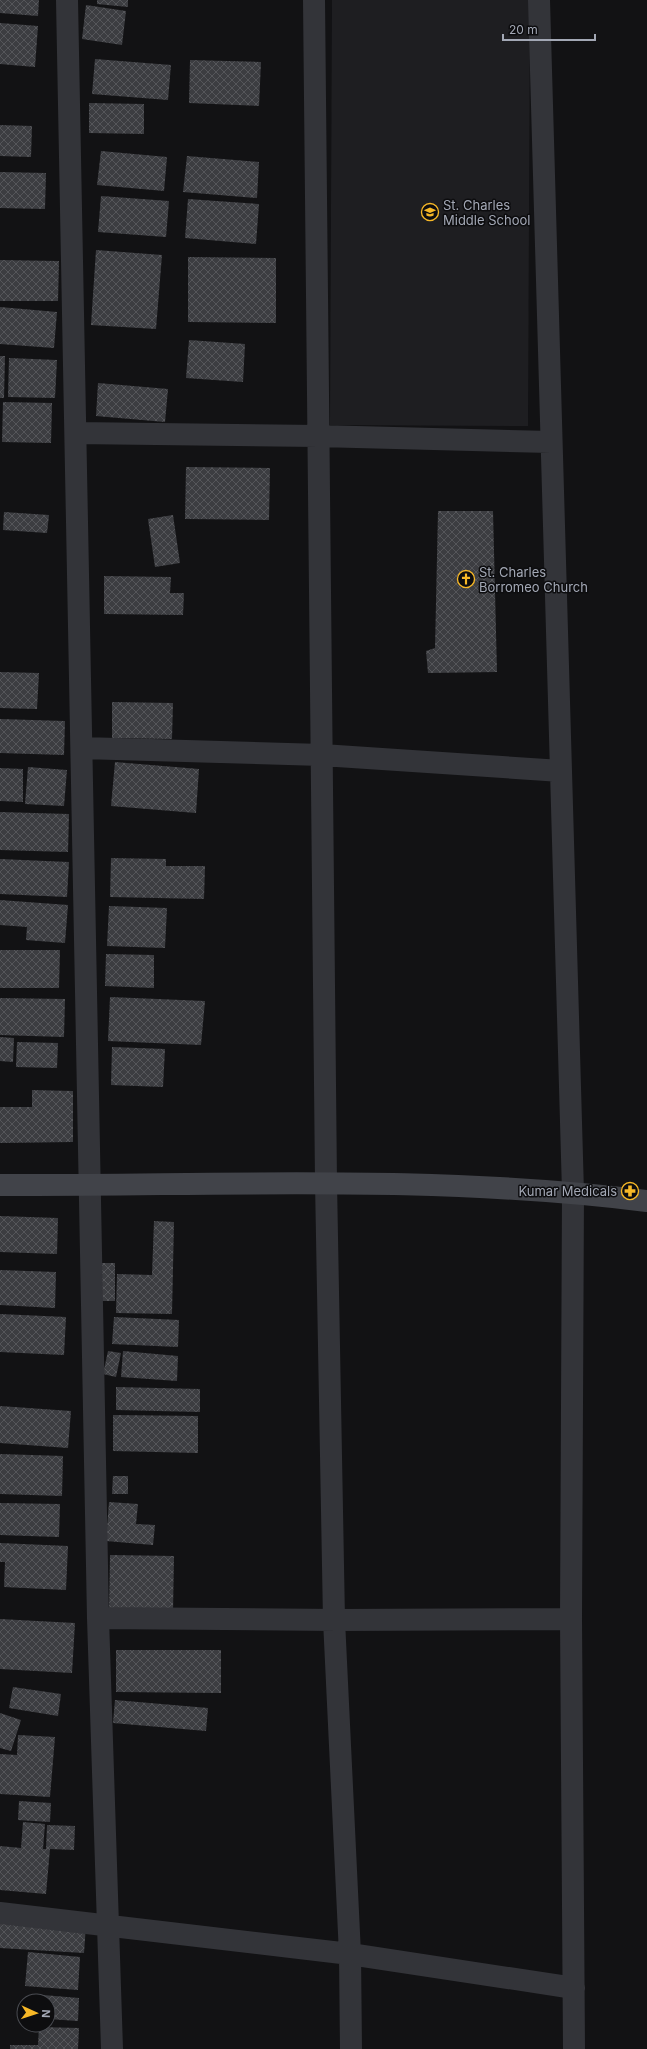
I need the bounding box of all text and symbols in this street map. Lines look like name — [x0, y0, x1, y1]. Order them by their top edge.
scale bar — [503, 16, 595, 42]
text: 20 m — [509, 22, 538, 37]
place label: St. Charles Middle School — [443, 197, 530, 228]
school or university icon: St. Charles Middle School — [420, 202, 440, 222]
place label: St. Charles Borromeo Church — [479, 564, 588, 595]
church icon: St. Charles Borromeo Church — [456, 569, 476, 589]
pharmacy icon: Kumar Medicals — [620, 1181, 640, 1201]
place label: Kumar Medicals — [518, 1183, 617, 1199]
north arrow — [16, 1993, 56, 2033]
text: N — [39, 2009, 53, 2018]

